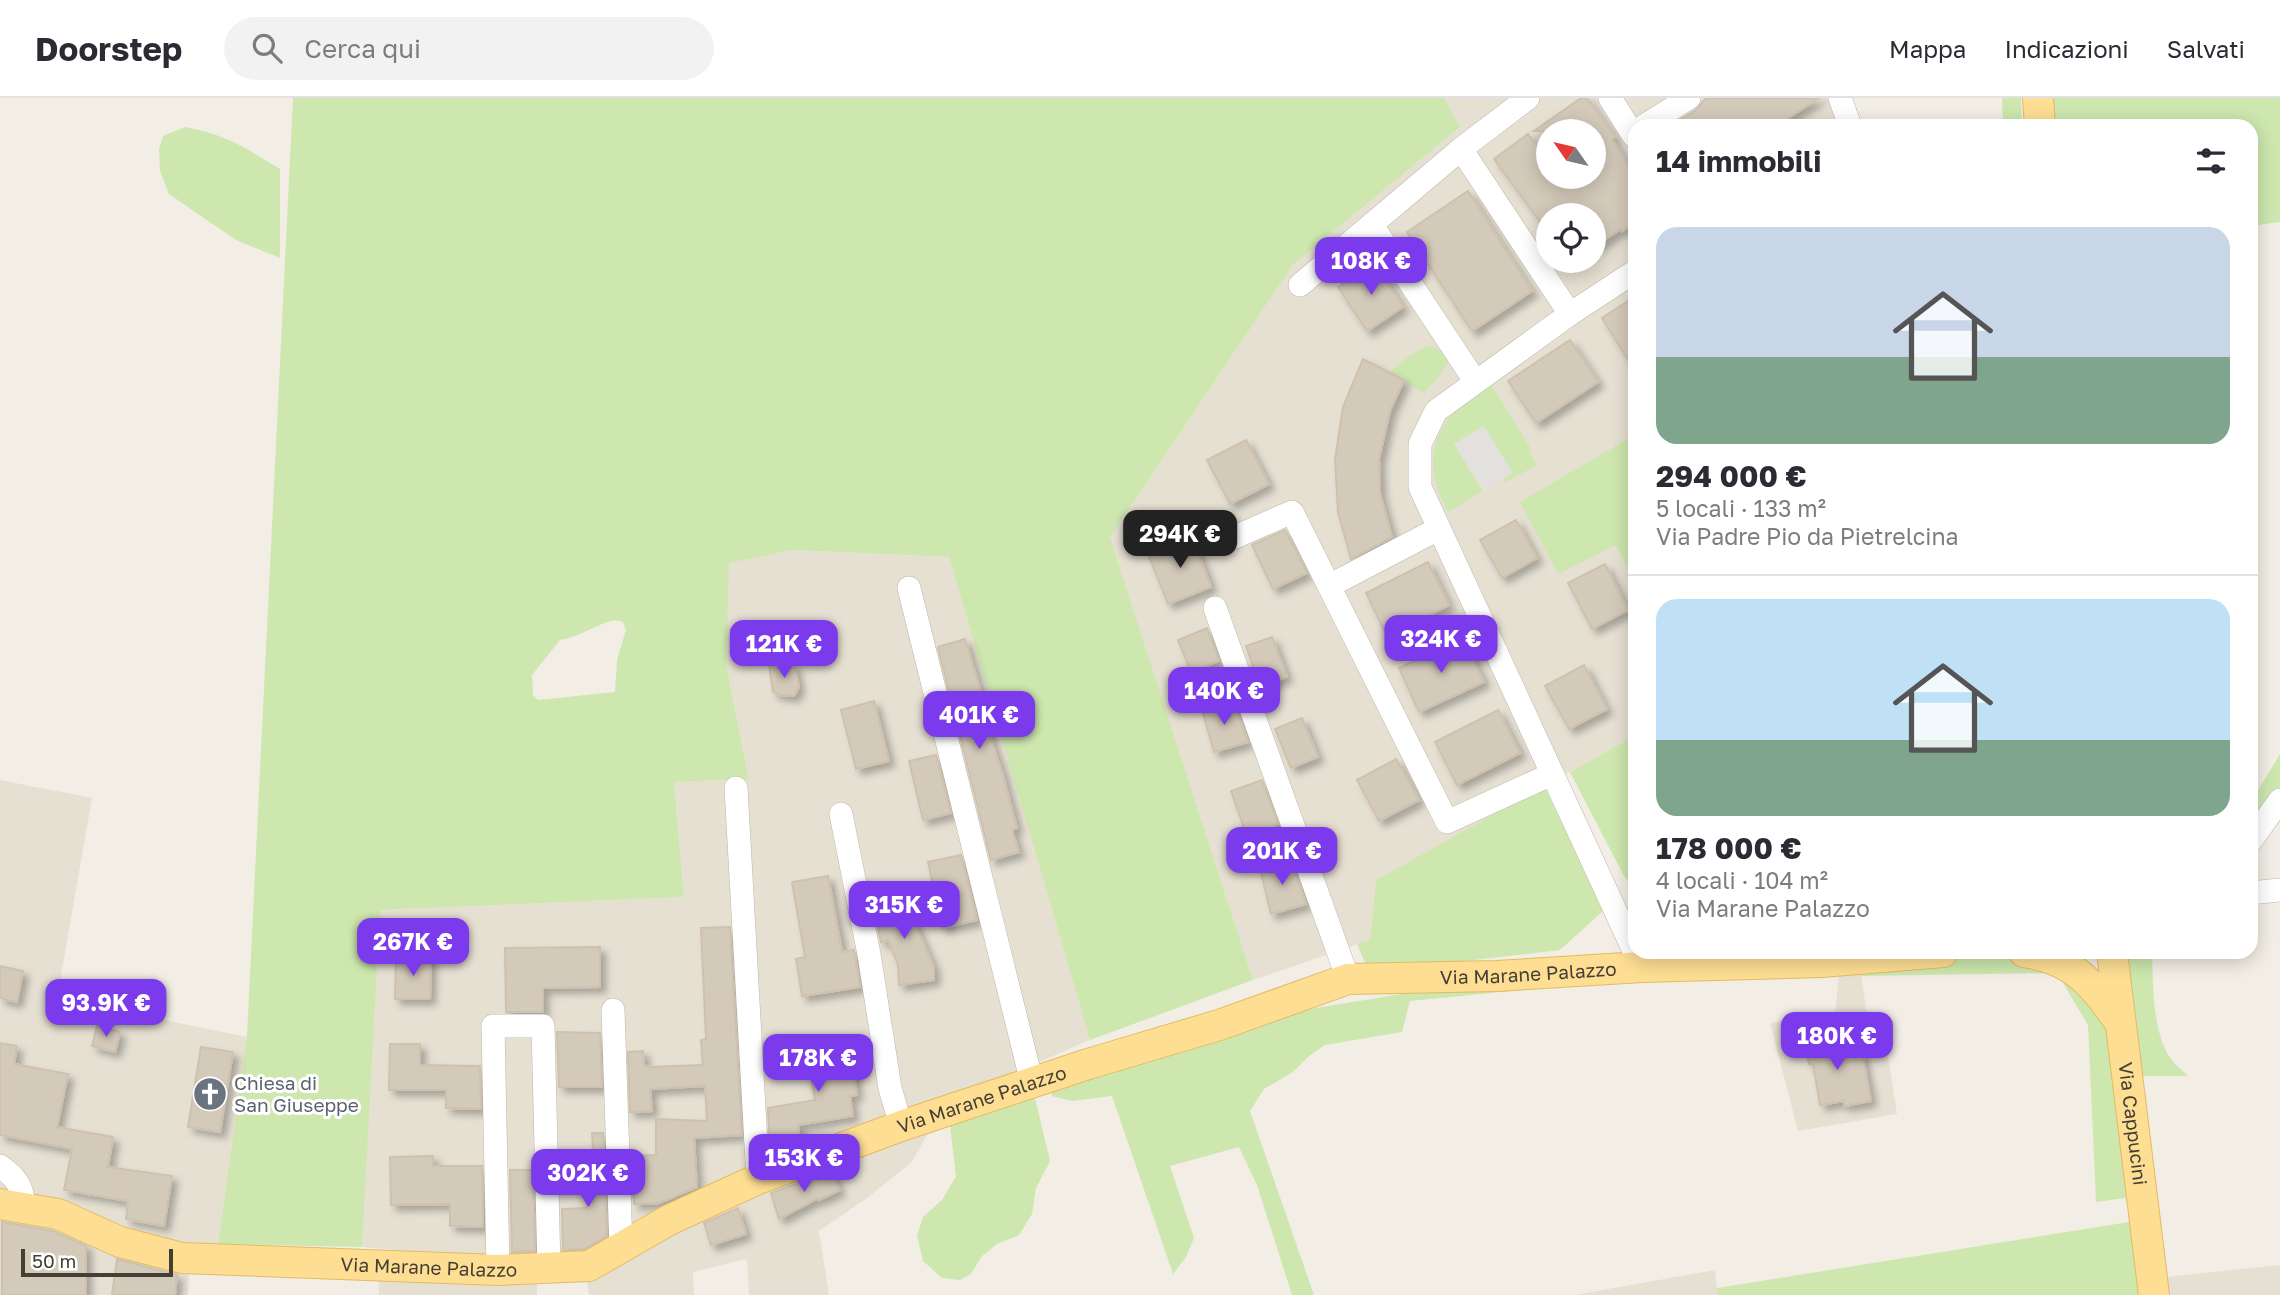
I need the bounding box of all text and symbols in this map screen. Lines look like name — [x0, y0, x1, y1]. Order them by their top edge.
search box — [224, 17, 714, 80]
text: Doorstep — [35, 29, 182, 68]
icon: search — [248, 29, 286, 67]
text: Cerca qui — [304, 33, 421, 64]
text: Mappa — [1889, 34, 1966, 63]
text: Indicazioni — [2004, 34, 2129, 63]
text: Salvati — [2167, 34, 2245, 63]
north arrow — [1536, 119, 1606, 189]
map controls — [1536, 119, 1606, 273]
icon: filters — [2192, 142, 2230, 180]
text: 14 immobili — [1656, 143, 1821, 179]
button: locate — [1536, 203, 1606, 273]
pin: 108K € — [1314, 238, 1428, 297]
text: 108K € — [1331, 246, 1411, 274]
icon: home — [1880, 273, 2006, 399]
text: 294 000 € — [1656, 458, 1807, 494]
text: 5 locali · 133 m² — [1656, 494, 1826, 522]
pin: 294K € — [1123, 510, 1237, 570]
text: 294K € — [1139, 519, 1221, 547]
text: Via Padre Pio da Pietrelcina — [1656, 522, 1959, 550]
pin: 324K € — [1384, 616, 1498, 675]
pin: 121K € — [727, 620, 841, 680]
text: 324K € — [1400, 624, 1482, 652]
text: 121K € — [746, 629, 822, 657]
icon: home — [1880, 645, 2006, 771]
pin: 140K € — [1167, 668, 1281, 727]
text: 140K € — [1184, 676, 1264, 704]
pin: 401K € — [922, 692, 1036, 751]
text: 401K € — [939, 700, 1019, 728]
pin: 201K € — [1225, 828, 1339, 887]
text: 178 000 € — [1656, 830, 1802, 866]
text: 201K € — [1242, 836, 1322, 864]
text: 4 locali · 104 m² — [1656, 866, 1828, 894]
pin: 315K € — [847, 882, 961, 941]
text: 315K € — [865, 890, 943, 918]
text: Via Marane Palazzo — [1656, 894, 1870, 922]
pin: 267K € — [356, 918, 470, 978]
text: 267K € — [373, 927, 453, 955]
street label: Via Marane Palazzo — [1440, 957, 1617, 988]
pin: 93.9K € — [41, 979, 171, 1039]
text: 93.9K € — [61, 988, 151, 1016]
pin: 180K € — [1780, 1012, 1894, 1072]
text: 180K € — [1797, 1021, 1877, 1049]
pin: 178K € — [761, 1034, 875, 1094]
text: 178K € — [779, 1043, 857, 1071]
street label: Via Marane Palazzo — [894, 1060, 1069, 1138]
street label: Via Cappucini — [2115, 1061, 2152, 1187]
place label: Chiesa di San Giuseppe — [234, 1071, 359, 1116]
church icon: Chiesa di San Giuseppe — [191, 1075, 229, 1113]
pin: 153K € — [747, 1134, 861, 1194]
text: 153K € — [765, 1143, 843, 1171]
pin: 302K € — [531, 1150, 645, 1209]
text: 302K € — [547, 1158, 629, 1186]
scale bar — [21, 1246, 173, 1278]
text: 50 m — [32, 1249, 76, 1272]
street label: Via Marane Palazzo — [340, 1252, 518, 1281]

